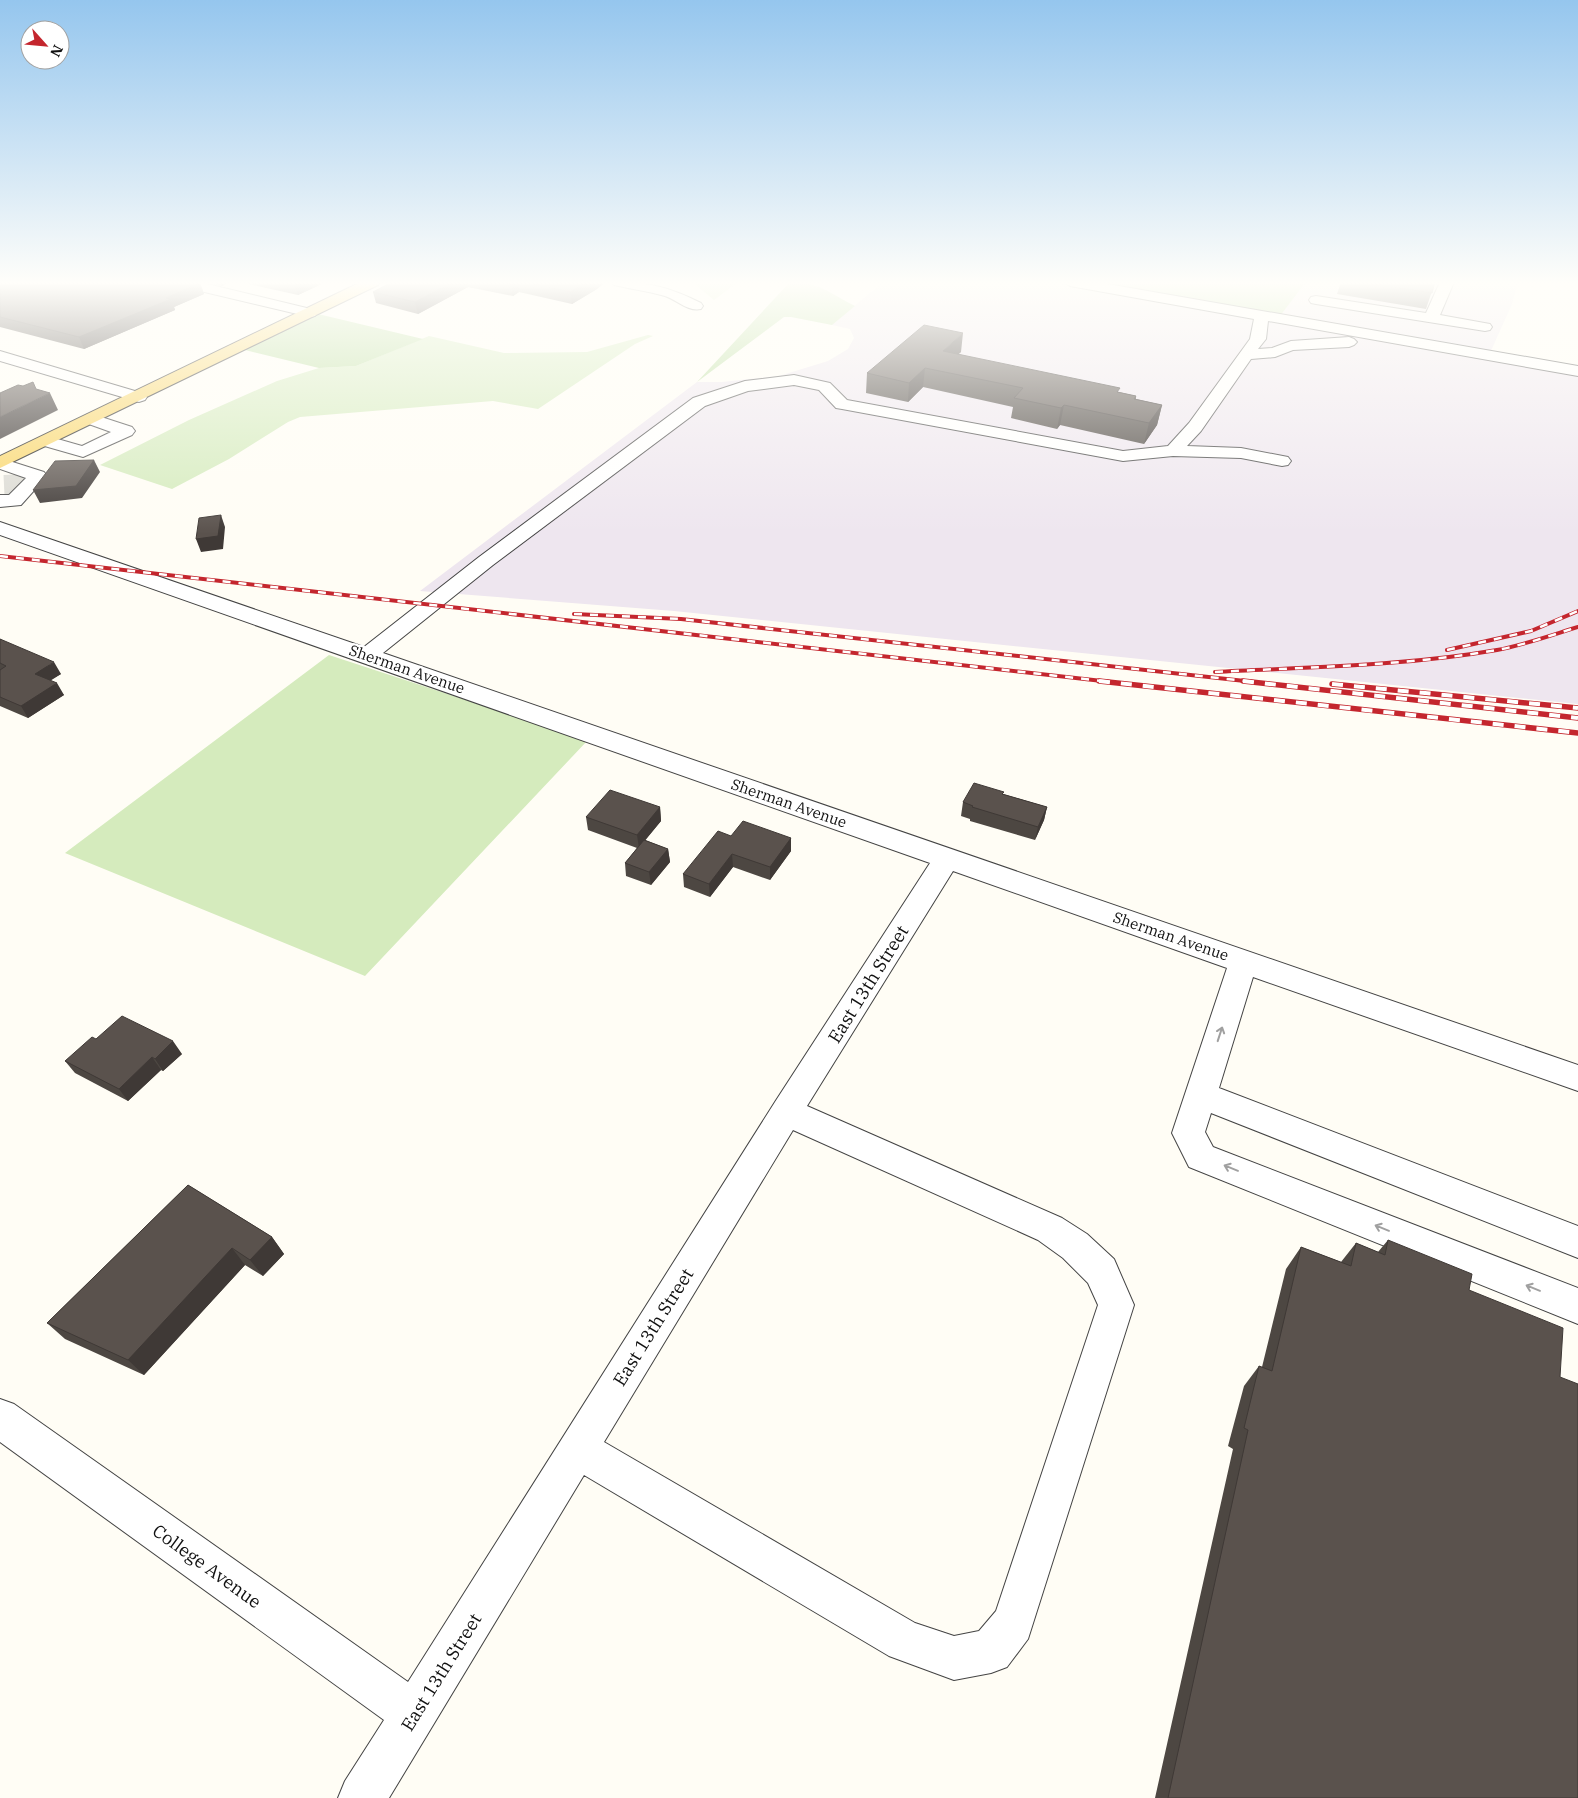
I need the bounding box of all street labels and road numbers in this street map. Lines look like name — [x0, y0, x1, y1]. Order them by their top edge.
street label: Sherman Avenue — [347, 640, 467, 698]
street label: Sherman Avenue — [729, 774, 849, 832]
street label: Sherman Avenue — [1111, 907, 1231, 965]
street label: East 13th Street — [823, 921, 913, 1047]
street label: East 13th Street — [608, 1264, 698, 1390]
street label: College Avenue — [148, 1519, 266, 1613]
street label: East 13th Street — [396, 1609, 486, 1735]

